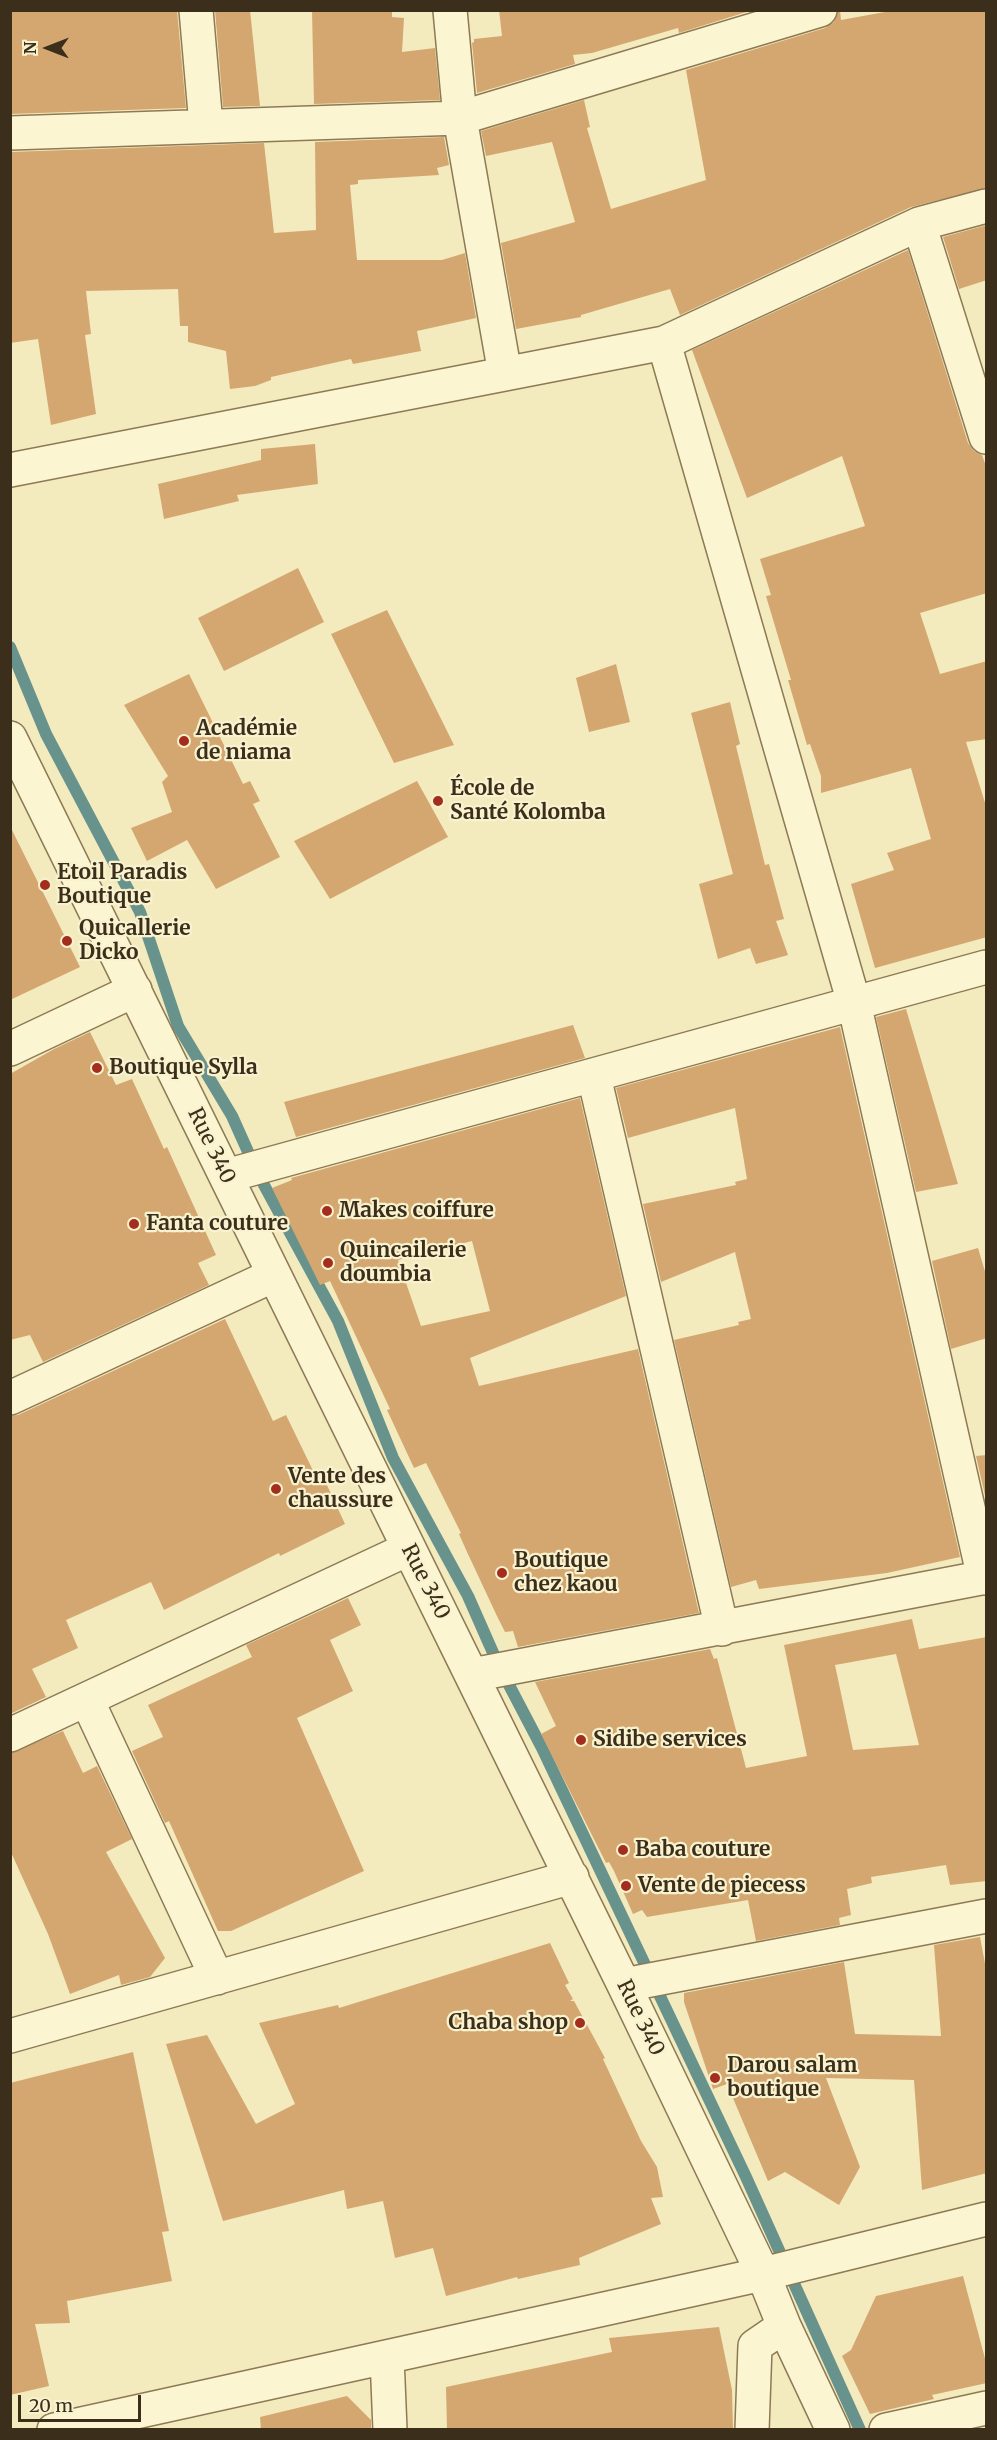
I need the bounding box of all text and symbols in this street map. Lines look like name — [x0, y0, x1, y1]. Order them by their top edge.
north arrow — [18, 18, 78, 78]
text: N — [20, 42, 40, 54]
place label: Académie de niama — [196, 716, 297, 766]
marker: Académie de niama — [177, 734, 191, 748]
place label: École de Santé Kolomba — [450, 776, 606, 826]
marker: École de Santé Kolomba — [431, 794, 445, 808]
place label: Etoil Paradis Boutique — [57, 860, 187, 910]
marker: Etoil Paradis Boutique — [38, 878, 52, 892]
place label: Quicallerie Dicko — [79, 916, 191, 966]
marker: Quicallerie Dicko — [60, 934, 74, 948]
place label: Boutique Sylla — [109, 1055, 258, 1081]
marker: Boutique Sylla — [90, 1061, 104, 1075]
street label: Rue 340 — [182, 1104, 240, 1188]
place label: Makes coiffure — [339, 1198, 494, 1224]
marker: Makes coiffure — [320, 1204, 334, 1218]
place label: Fanta couture — [146, 1211, 288, 1237]
marker: Fanta couture — [127, 1217, 141, 1231]
place label: Quincailerie doumbia — [340, 1238, 466, 1288]
marker: Quincailerie doumbia — [321, 1256, 335, 1270]
place label: Vente des chaussure — [288, 1464, 393, 1514]
marker: Vente des chaussure — [269, 1482, 283, 1496]
street label: Rue 340 — [395, 1540, 455, 1624]
place label: Boutique chez kaou — [514, 1548, 618, 1598]
marker: Boutique chez kaou — [495, 1566, 509, 1580]
place label: Sidibe services — [593, 1727, 747, 1753]
marker: Sidibe services — [574, 1733, 588, 1747]
place label: Baba couture — [635, 1837, 770, 1863]
marker: Baba couture — [616, 1843, 630, 1857]
place label: Vente de piecess — [638, 1873, 806, 1899]
marker: Vente de piecess — [619, 1879, 633, 1893]
street label: Rue 340 — [611, 1976, 669, 2060]
place label: Chaba shop — [449, 2010, 568, 2036]
marker: Chaba shop — [573, 2016, 587, 2030]
place label: Darou salam boutique — [727, 2053, 857, 2103]
marker: Darou salam boutique — [708, 2071, 722, 2085]
scale bar — [21, 2383, 144, 2421]
text: 20 m — [29, 2394, 73, 2417]

